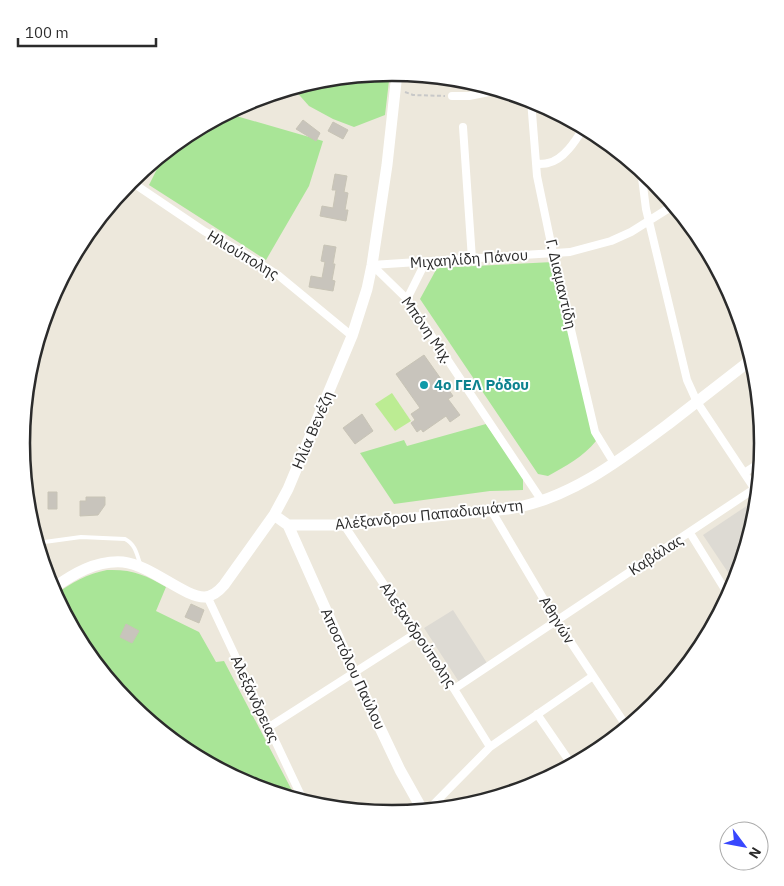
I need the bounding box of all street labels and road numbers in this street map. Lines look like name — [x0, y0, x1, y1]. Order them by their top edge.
street label: Ηλιούπολης — [204, 226, 283, 283]
street label: Γ. Διαμαντίδη — [542, 237, 581, 331]
street label: Μιχαηλίδη Πάνου — [409, 245, 529, 272]
street label: Μπόνη Μιχ. — [397, 293, 457, 367]
street label: Ηλία Βενέζη — [288, 388, 338, 472]
street label: Αλέξανδρου Παπαδιαμάντη — [334, 495, 524, 534]
street label: Καβάλας — [625, 530, 687, 579]
street label: Αλεξανδρούπολης — [376, 578, 461, 691]
street label: Αθηνών — [535, 592, 580, 647]
street label: Αποστόλου Παύλου — [317, 605, 390, 733]
street label: Αλεξάνδρειας — [227, 652, 284, 746]

